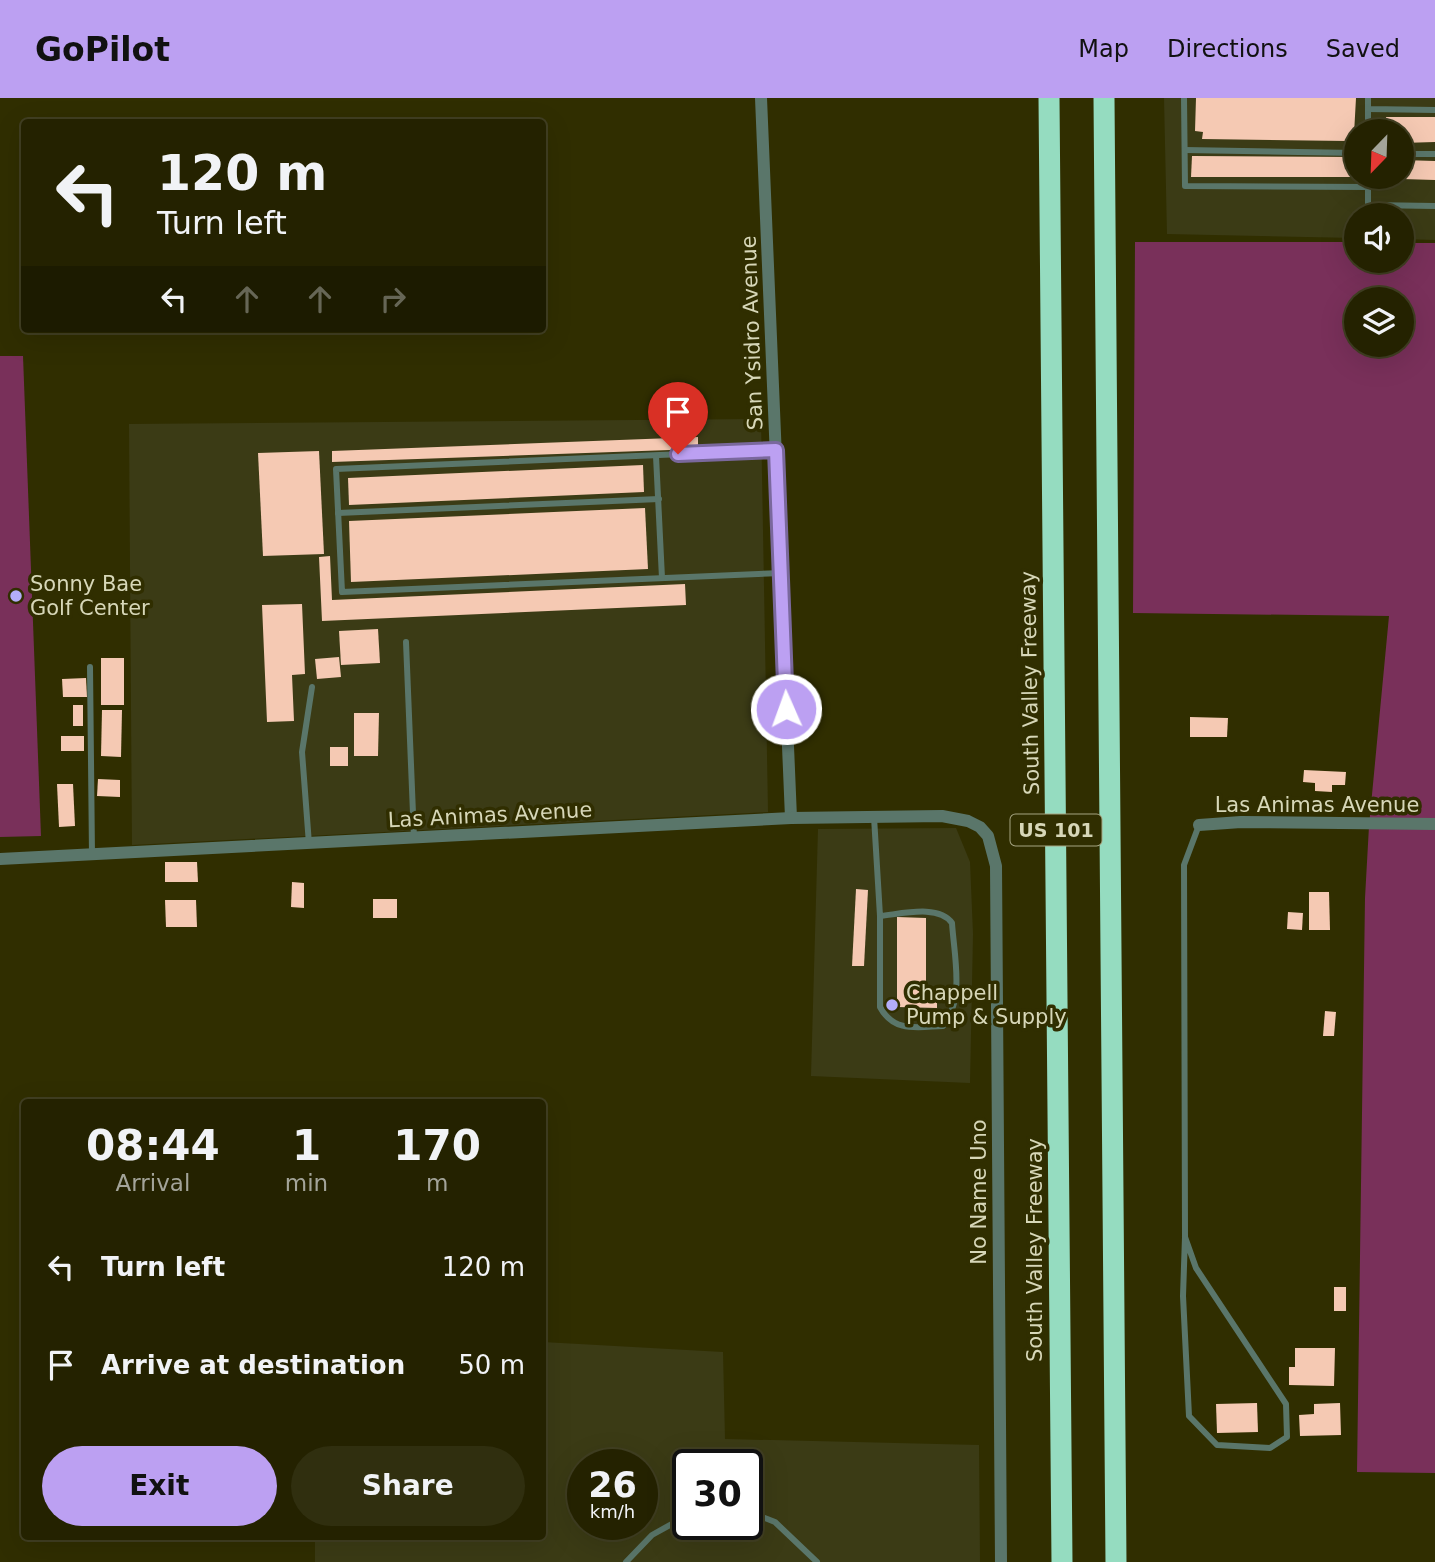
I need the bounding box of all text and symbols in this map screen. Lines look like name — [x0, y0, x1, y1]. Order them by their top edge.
text: GoPilot — [35, 30, 170, 69]
text: Map — [1078, 35, 1129, 63]
text: Directions — [1167, 35, 1288, 63]
text: Saved — [1326, 35, 1400, 63]
north arrow — [1344, 119, 1414, 189]
map controls — [1344, 119, 1414, 357]
text: 120 m — [157, 145, 327, 202]
icon: left — [42, 147, 133, 238]
button: sound — [1344, 203, 1414, 273]
text: Turn left — [157, 204, 287, 242]
street label: San Ysidro Avenue — [737, 235, 767, 431]
icon: left — [155, 280, 193, 318]
icon: ahead — [228, 280, 266, 318]
icon: ahead — [301, 280, 339, 318]
icon: right — [374, 280, 412, 318]
button: layers — [1344, 287, 1414, 357]
pin — [648, 382, 708, 454]
icon: arrive — [659, 393, 697, 431]
street label: South Valley Freeway — [1016, 571, 1044, 795]
place label: Sonny Bae Golf Center — [30, 572, 150, 620]
marker: Sonny Bae Golf Center — [8, 588, 24, 604]
position arrow — [749, 672, 823, 746]
street label: Las Animas Avenue — [1215, 793, 1419, 817]
street label: Las Animas Avenue — [387, 798, 593, 832]
road number: US 101 — [1010, 814, 1102, 846]
place label: Chappell Pump & Supply — [906, 981, 1067, 1029]
marker: Chappell Pump & Supply — [884, 997, 900, 1013]
street label: No Name Uno — [967, 1119, 991, 1265]
text: 08:44 — [86, 1121, 220, 1170]
text: 1 — [292, 1121, 321, 1170]
text: 170 — [393, 1121, 481, 1170]
street label: South Valley Freeway — [1023, 1138, 1047, 1362]
text: Arrival — [116, 1170, 190, 1196]
text: min — [285, 1170, 328, 1196]
text: m — [426, 1170, 448, 1196]
icon: left — [42, 1248, 80, 1286]
text: Turn left — [101, 1252, 225, 1282]
text: 120 m — [442, 1252, 525, 1282]
icon: arrive — [42, 1346, 80, 1384]
text: Arrive at destination — [101, 1350, 405, 1380]
text: 50 m — [458, 1350, 525, 1380]
button: Exit — [42, 1446, 277, 1526]
button: Share — [291, 1446, 525, 1526]
speed limit sign: 30 — [672, 1449, 763, 1540]
text: 26 — [588, 1465, 637, 1505]
text: km/h — [590, 1501, 635, 1522]

